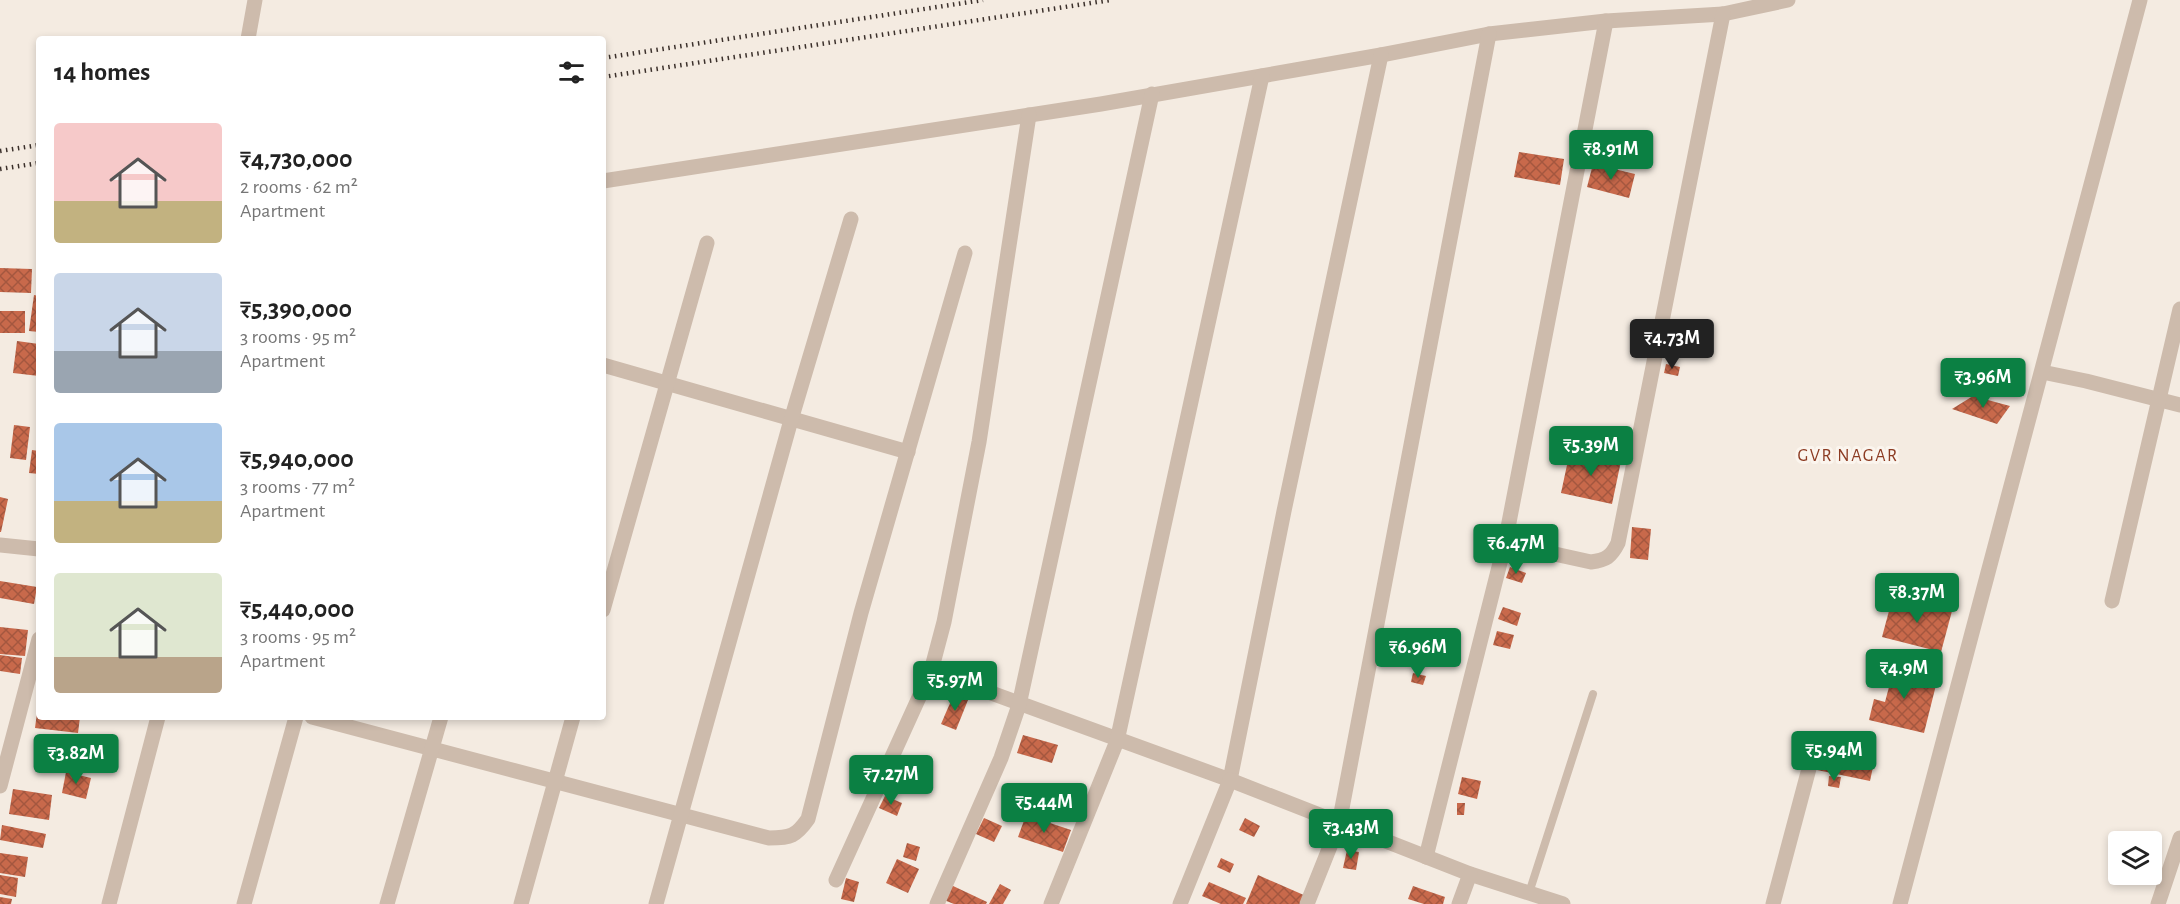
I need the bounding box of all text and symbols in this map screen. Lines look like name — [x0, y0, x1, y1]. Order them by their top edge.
icon: filters — [555, 56, 588, 89]
text: 14 homes — [54, 59, 150, 85]
pin: ₹8.91M — [1562, 130, 1660, 181]
text: ₹8.91M — [1583, 139, 1639, 159]
text: ₹4,730,000 — [240, 146, 353, 172]
icon: home — [102, 147, 174, 219]
text: 2 rooms · 62 m² — [240, 177, 358, 197]
text: Apartment — [240, 201, 325, 221]
text: ₹5,390,000 — [240, 296, 352, 322]
icon: home — [102, 297, 174, 369]
pin: ₹4.73M — [1623, 319, 1721, 370]
text: 3 rooms · 95 m² — [240, 327, 356, 347]
text: ₹4.73M — [1644, 328, 1700, 348]
text: Apartment — [240, 351, 325, 371]
pin: ₹3.96M — [1934, 358, 2032, 409]
text: ₹3.96M — [1955, 367, 2011, 387]
pin: ₹5.39M — [1542, 426, 1640, 477]
text: ₹5.39M — [1563, 435, 1619, 455]
text: ₹5,940,000 — [240, 446, 354, 472]
icon: home — [102, 447, 174, 519]
district label: GVR NAGAR — [1797, 447, 1899, 465]
text: 3 rooms · 77 m² — [240, 477, 355, 497]
text: Apartment — [240, 501, 325, 521]
pin: ₹6.47M — [1467, 524, 1565, 575]
text: ₹6.47M — [1487, 533, 1545, 553]
pin: ₹8.37M — [1868, 573, 1966, 624]
text: ₹8.37M — [1889, 582, 1945, 602]
text: ₹5,440,000 — [240, 596, 354, 622]
icon: home — [102, 597, 174, 669]
text: 3 rooms · 95 m² — [240, 627, 356, 647]
pin: ₹6.96M — [1369, 628, 1467, 679]
text: ₹6.96M — [1389, 637, 1447, 657]
pin: ₹4.9M — [1862, 649, 1946, 700]
text: Apartment — [240, 651, 325, 671]
text: ₹4.9M — [1880, 658, 1928, 678]
pin: ₹5.97M — [906, 661, 1004, 712]
text: ₹5.97M — [927, 670, 983, 690]
pin: ₹5.94M — [1785, 731, 1883, 782]
pin: ₹3.82M — [27, 734, 125, 785]
text: ₹5.94M — [1805, 740, 1863, 760]
text: ₹3.82M — [48, 743, 104, 763]
pin: ₹7.27M — [842, 755, 940, 806]
text: ₹7.27M — [863, 764, 919, 784]
pin: ₹5.44M — [995, 783, 1093, 834]
text: ₹5.44M — [1015, 792, 1073, 812]
pin: ₹3.43M — [1302, 809, 1400, 860]
text: ₹3.43M — [1323, 818, 1379, 838]
map controls — [2108, 831, 2162, 885]
button: layers — [2108, 831, 2162, 885]

